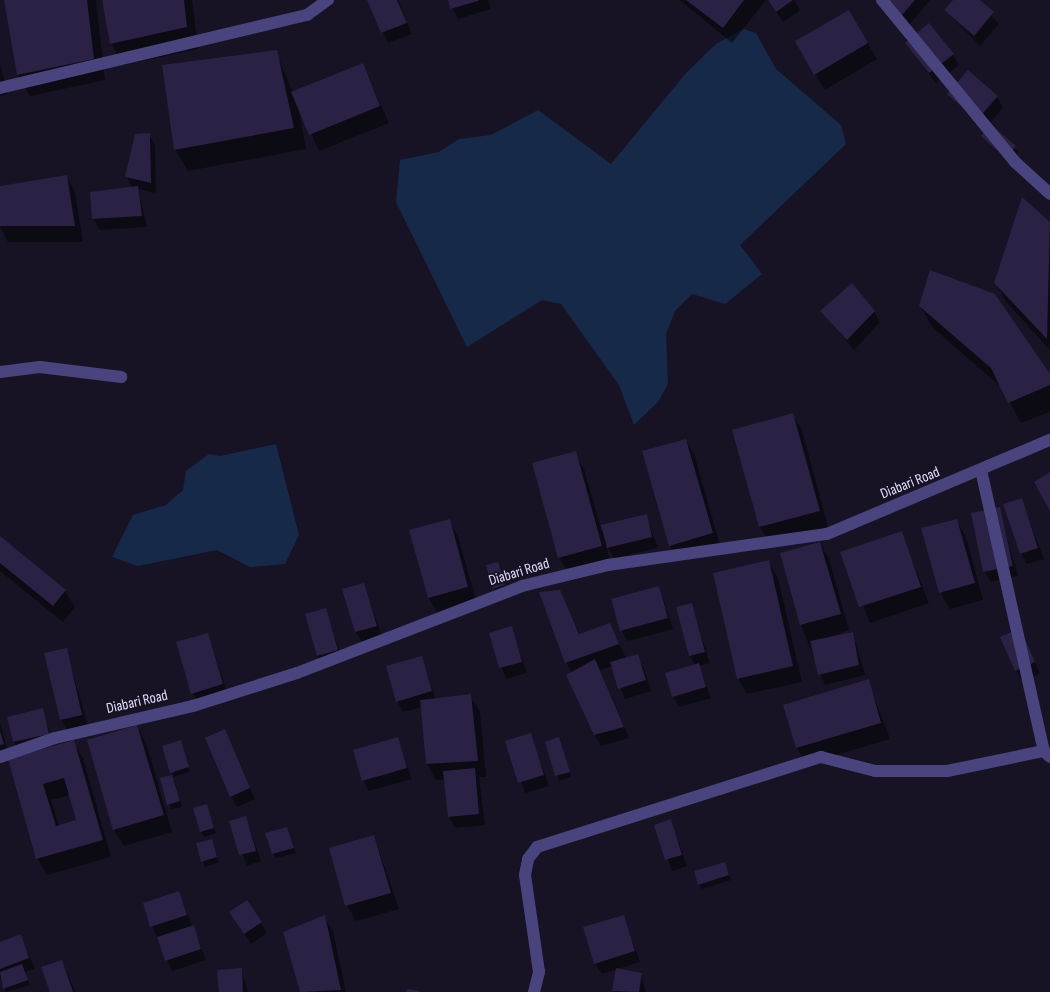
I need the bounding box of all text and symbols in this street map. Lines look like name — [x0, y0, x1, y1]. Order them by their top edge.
street label: Diabari Road — [878, 463, 942, 503]
street label: Diabari Road — [487, 554, 551, 590]
street label: Diabari Road — [105, 686, 169, 718]

